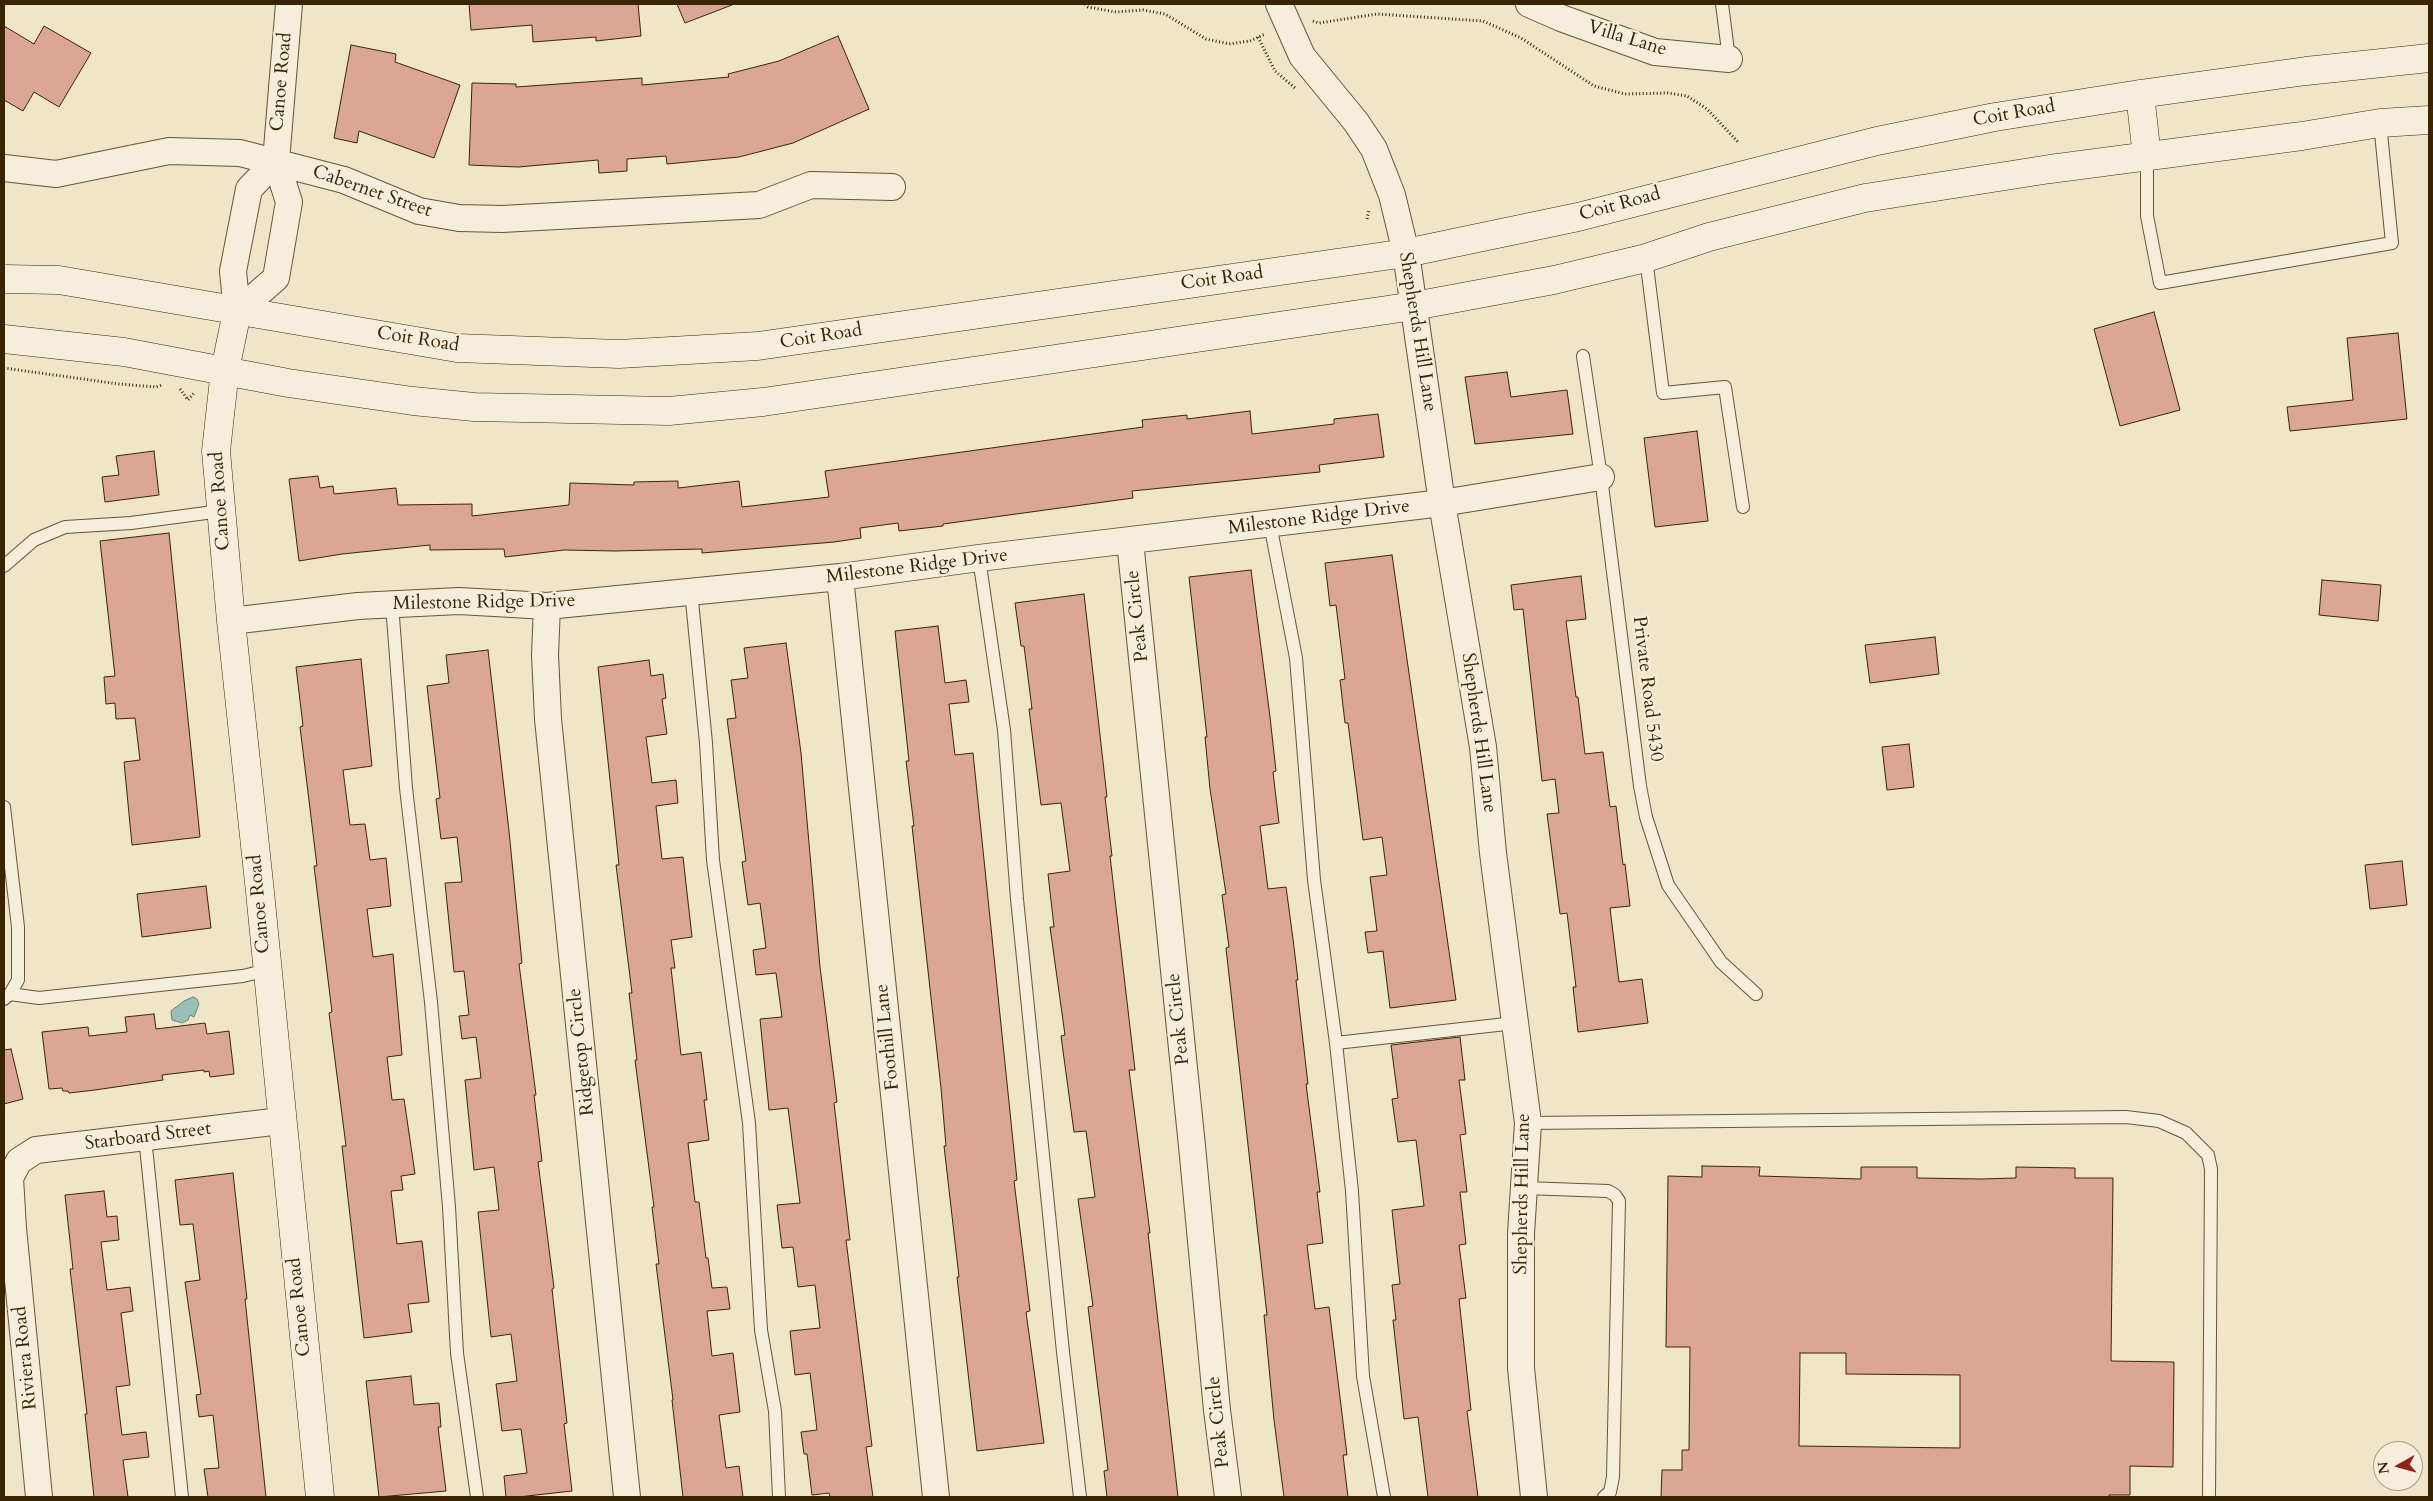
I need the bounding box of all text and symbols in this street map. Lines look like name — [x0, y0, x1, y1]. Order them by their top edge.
street label: Villa Lane — [1585, 16, 1669, 62]
street label: Canoe Road — [266, 32, 298, 132]
street label: Coit Road — [1971, 96, 2057, 132]
street label: Cabernet Street — [309, 161, 435, 223]
street label: Coit Road — [1577, 183, 1663, 227]
street label: Shepherds Hill Lane — [1393, 251, 1441, 413]
street label: Coit Road — [1179, 262, 1265, 296]
street label: Coit Road — [778, 319, 864, 355]
street label: Coit Road — [375, 322, 461, 358]
street label: Canoe Road — [206, 451, 236, 551]
street label: Milestone Ridge Drive — [1227, 496, 1411, 540]
street label: Milestone Ridge Drive — [825, 545, 1009, 589]
street label: Peak Circle — [1122, 569, 1154, 663]
street label: Milestone Ridge Drive — [392, 590, 576, 616]
street label: Private Road 5430 — [1627, 615, 1667, 763]
street label: Shepherds Hill Lane — [1455, 652, 1501, 814]
street label: Canoe Road — [244, 854, 276, 954]
street label: Peak Circle — [1163, 972, 1195, 1066]
street label: Foothill Lane — [871, 983, 905, 1091]
street label: Ridgetop Circle — [564, 987, 600, 1117]
street label: Shepherds Hill Lane — [1510, 1113, 1536, 1275]
street label: Starboard Street — [83, 1118, 213, 1156]
street label: Canoe Road — [283, 1256, 317, 1358]
street label: Riviera Road — [9, 1305, 43, 1411]
street label: Peak Circle — [1203, 1375, 1235, 1469]
north arrow — [2373, 1441, 2423, 1491]
text: N — [2373, 1461, 2394, 1475]

